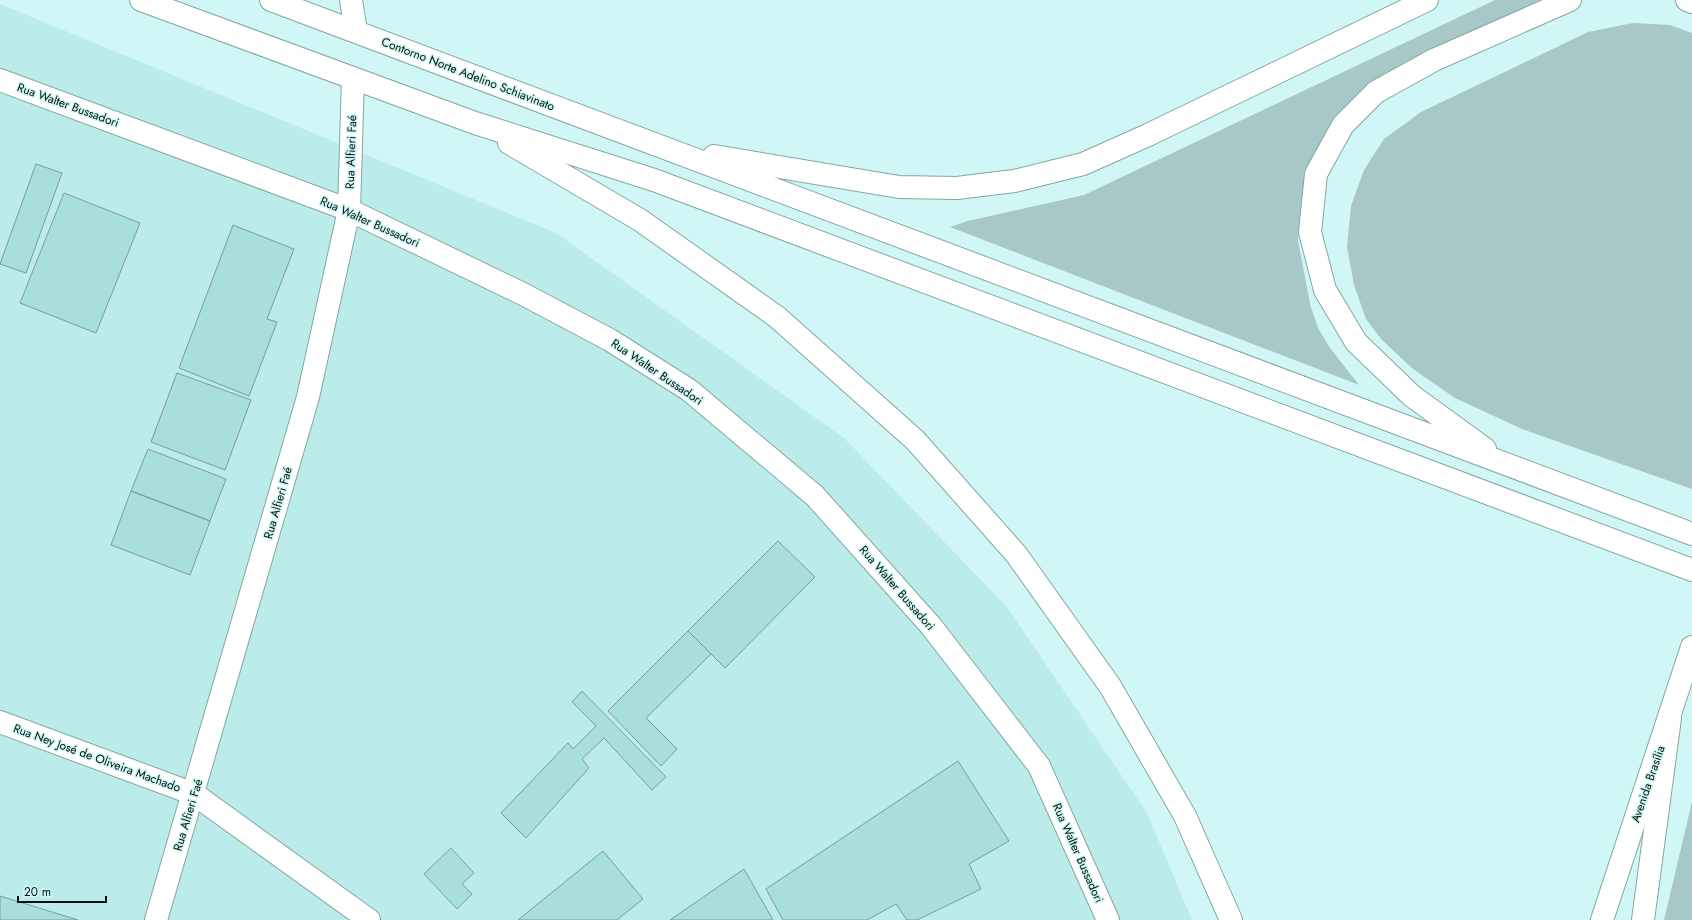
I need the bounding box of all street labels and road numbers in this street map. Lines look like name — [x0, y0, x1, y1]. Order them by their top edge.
street label: Contorno Norte Adelino Schiavinato — [379, 33, 558, 116]
street label: Rua Walter Bussadori — [14, 78, 122, 132]
street label: Rua Alfieri Faé — [341, 115, 361, 189]
street label: Rua Walter Bussadori — [317, 192, 423, 252]
street label: Rua Walter Bussadori — [607, 334, 707, 410]
street label: Rua Alfieri Faé — [259, 465, 297, 541]
street label: Rua Walter Bussadori — [855, 542, 939, 634]
street label: Rua Ney José de Oliveira Machado — [11, 719, 184, 797]
street label: Avenida Brasília — [1626, 743, 1670, 825]
street label: Rua Alfieri Faé — [169, 777, 207, 853]
street label: Rua Walter Bussadori — [1048, 800, 1108, 906]

